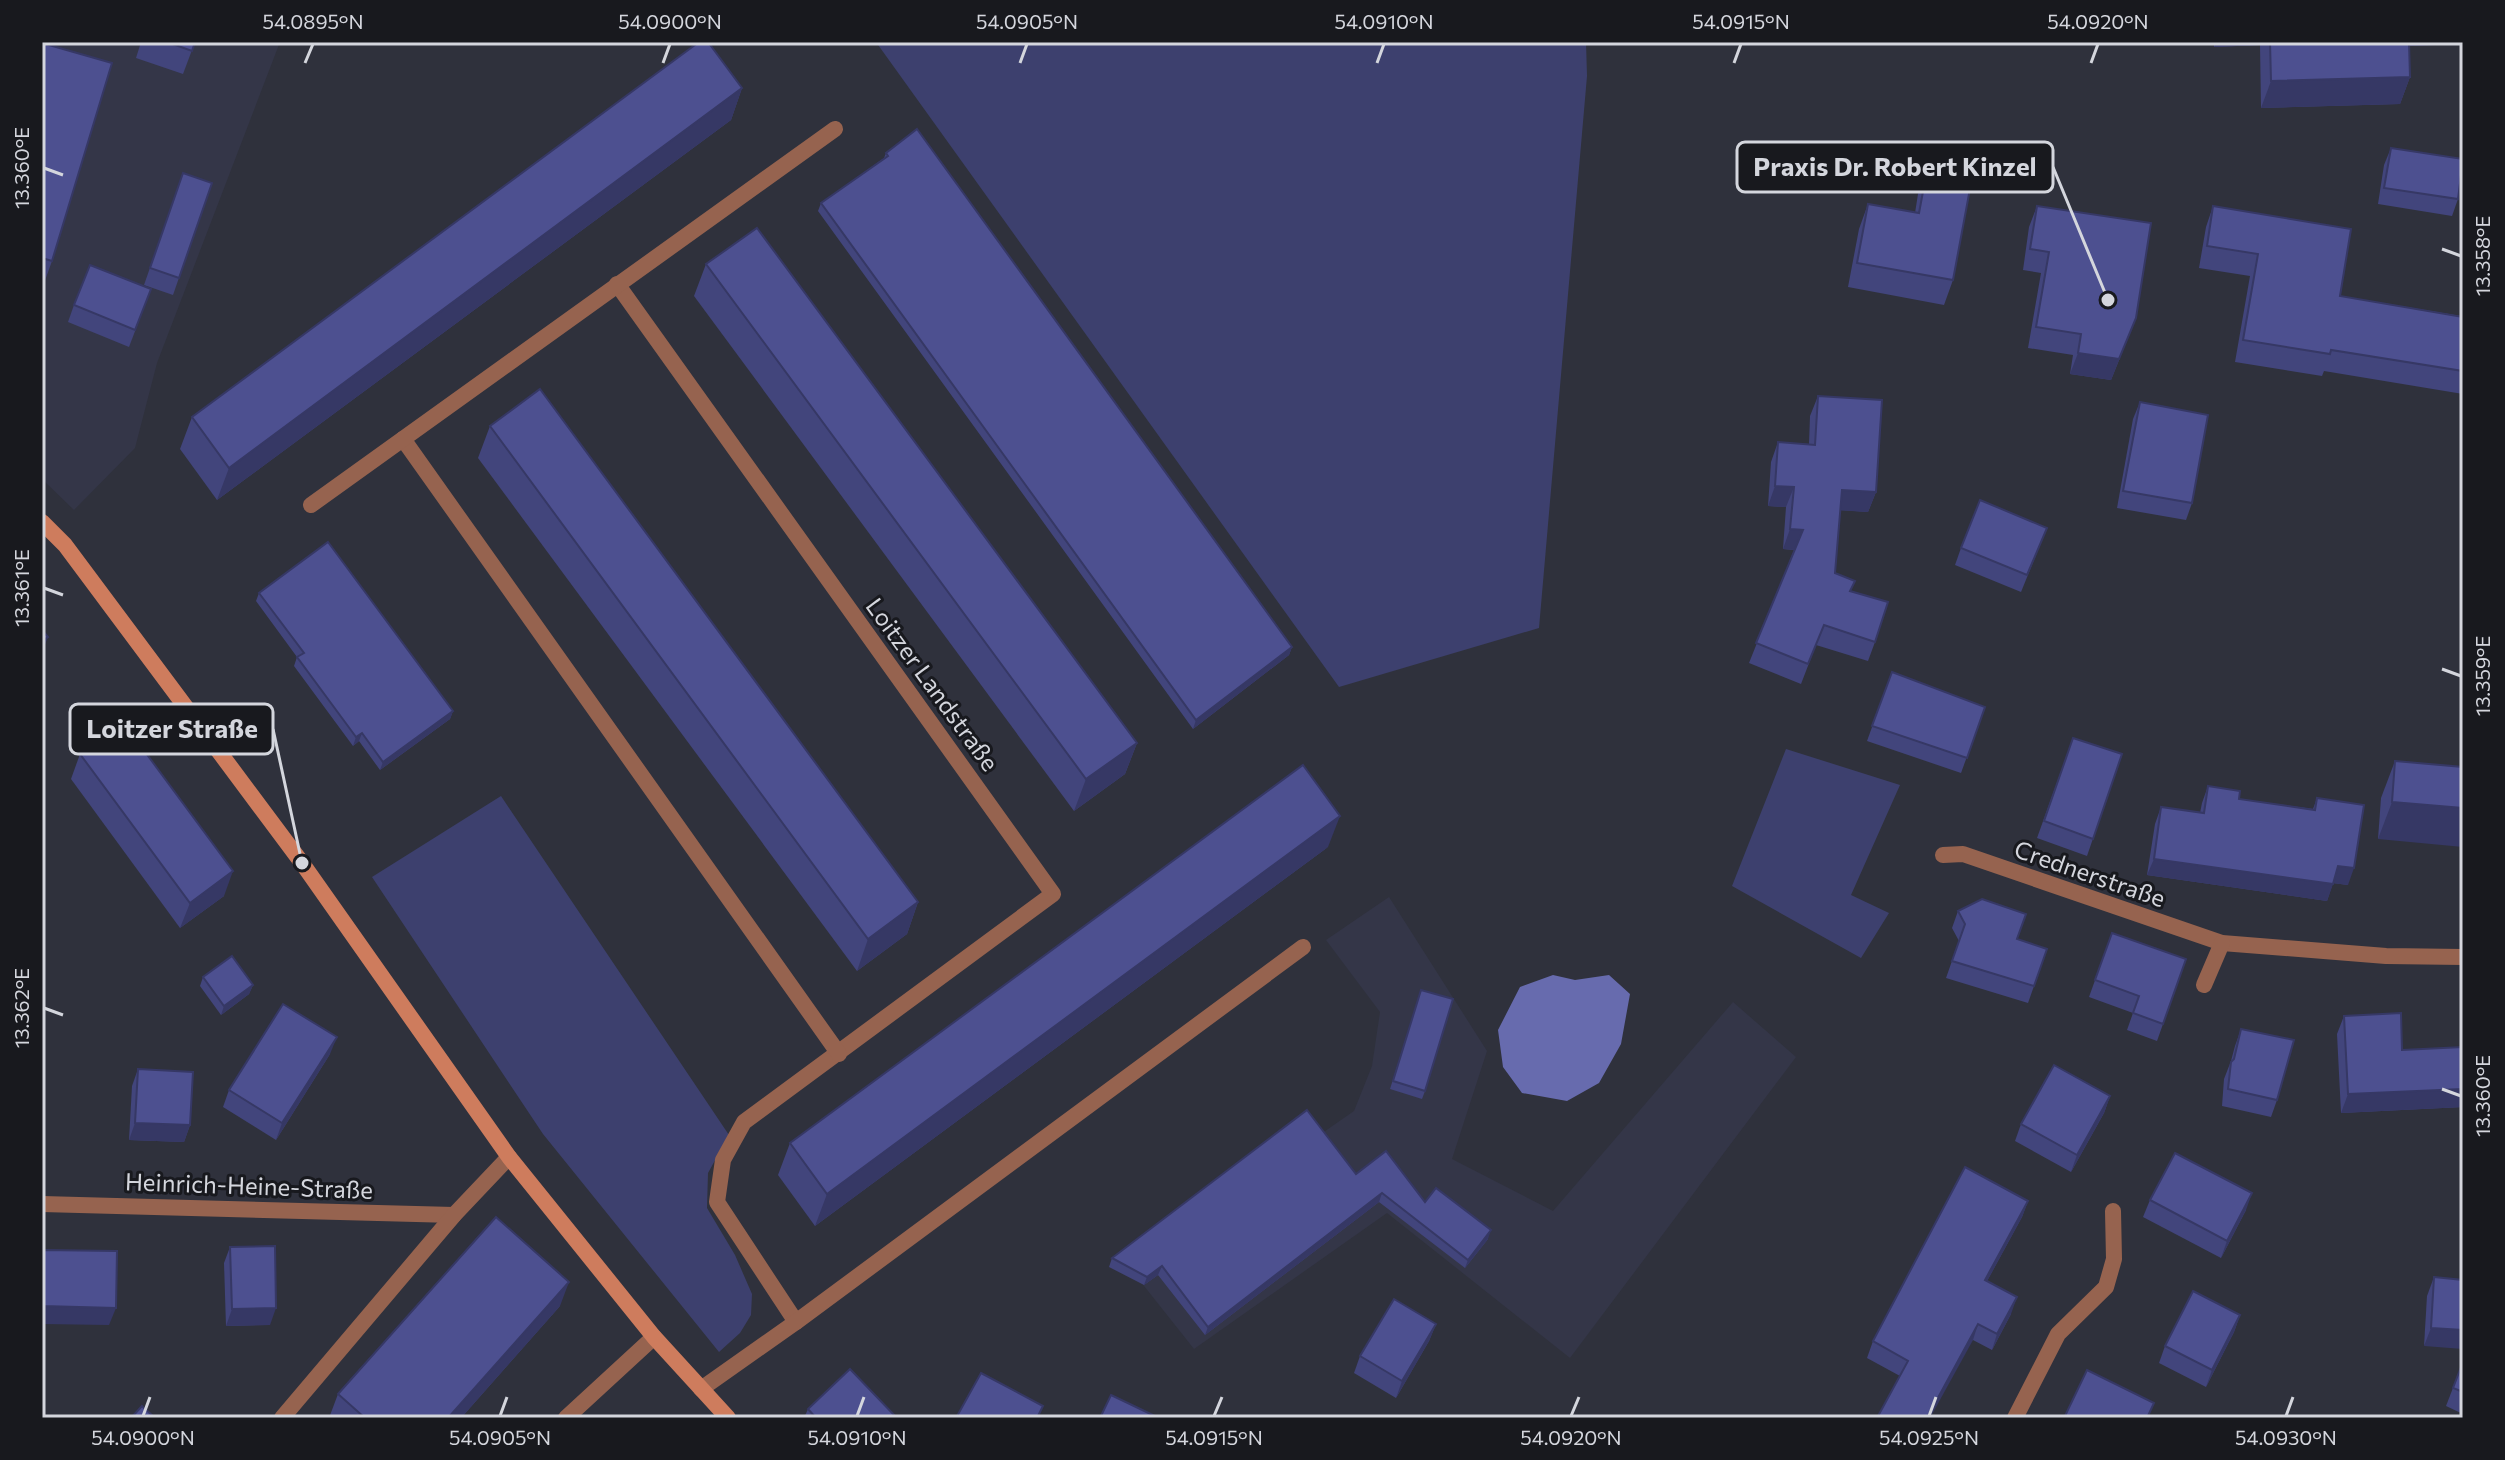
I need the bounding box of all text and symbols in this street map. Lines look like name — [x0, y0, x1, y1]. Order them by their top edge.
text: 54.0895°N — [262, 9, 364, 33]
text: 54.0900°N — [618, 9, 722, 33]
text: 54.0905°N — [976, 9, 1078, 33]
text: 54.0910°N — [1335, 9, 1433, 33]
text: 54.0915°N — [1692, 9, 1790, 33]
text: 54.0920°N — [2047, 9, 2149, 33]
text: 13.360°E — [9, 127, 33, 209]
callout: Praxis Dr. Robert Kinzel — [1737, 142, 2053, 192]
text: Praxis Dr. Robert Kinzel — [1753, 150, 2037, 181]
text: 13.358°E — [2470, 216, 2494, 296]
text: 13.361°E — [9, 549, 33, 627]
street label: Loitzer Landstraße — [861, 592, 1005, 776]
text: 13.359°E — [2470, 636, 2494, 716]
callout: Loitzer Straße — [70, 704, 273, 754]
text: Loitzer Straße — [86, 712, 258, 743]
street label: Crednerstraße — [2011, 834, 2169, 912]
text: 13.362°E — [9, 968, 33, 1048]
text: 13.360°E — [2470, 1055, 2494, 1137]
street label: Heinrich-Heine-Straße — [124, 1166, 374, 1204]
text: 54.0900°N — [91, 1425, 195, 1449]
text: 54.0905°N — [449, 1425, 551, 1449]
text: 54.0910°N — [808, 1425, 906, 1449]
text: 54.0915°N — [1165, 1425, 1263, 1449]
text: 54.0920°N — [1520, 1425, 1622, 1449]
text: 54.0925°N — [1879, 1425, 1979, 1449]
text: 54.0930°N — [2235, 1425, 2337, 1449]

